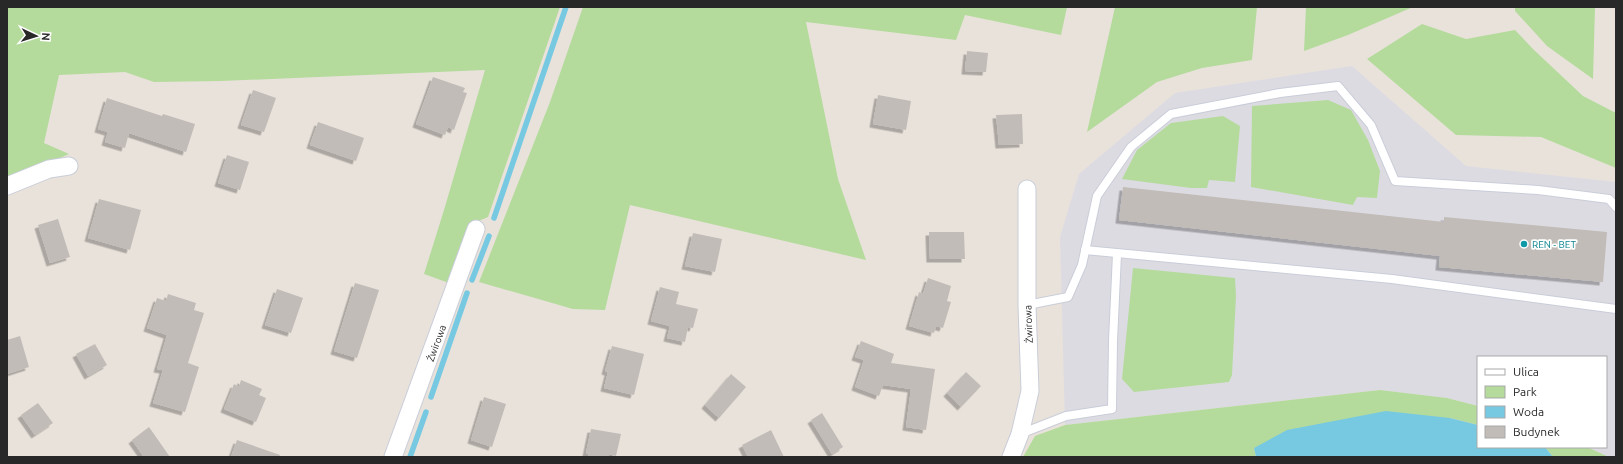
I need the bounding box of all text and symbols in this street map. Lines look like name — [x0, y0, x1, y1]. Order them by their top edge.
north arrow — [16, 16, 56, 56]
text: N — [40, 32, 52, 41]
marker: REN - BET — [1519, 239, 1529, 249]
place label: REN - BET — [1532, 239, 1576, 250]
street label: Żwirowa — [1022, 305, 1035, 343]
street label: Żwirowa — [425, 323, 448, 363]
legend — [1477, 356, 1607, 448]
text: Ulica — [1513, 365, 1539, 378]
text: Park — [1513, 385, 1537, 398]
text: Woda — [1513, 405, 1544, 418]
text: Budynek — [1513, 425, 1560, 438]

